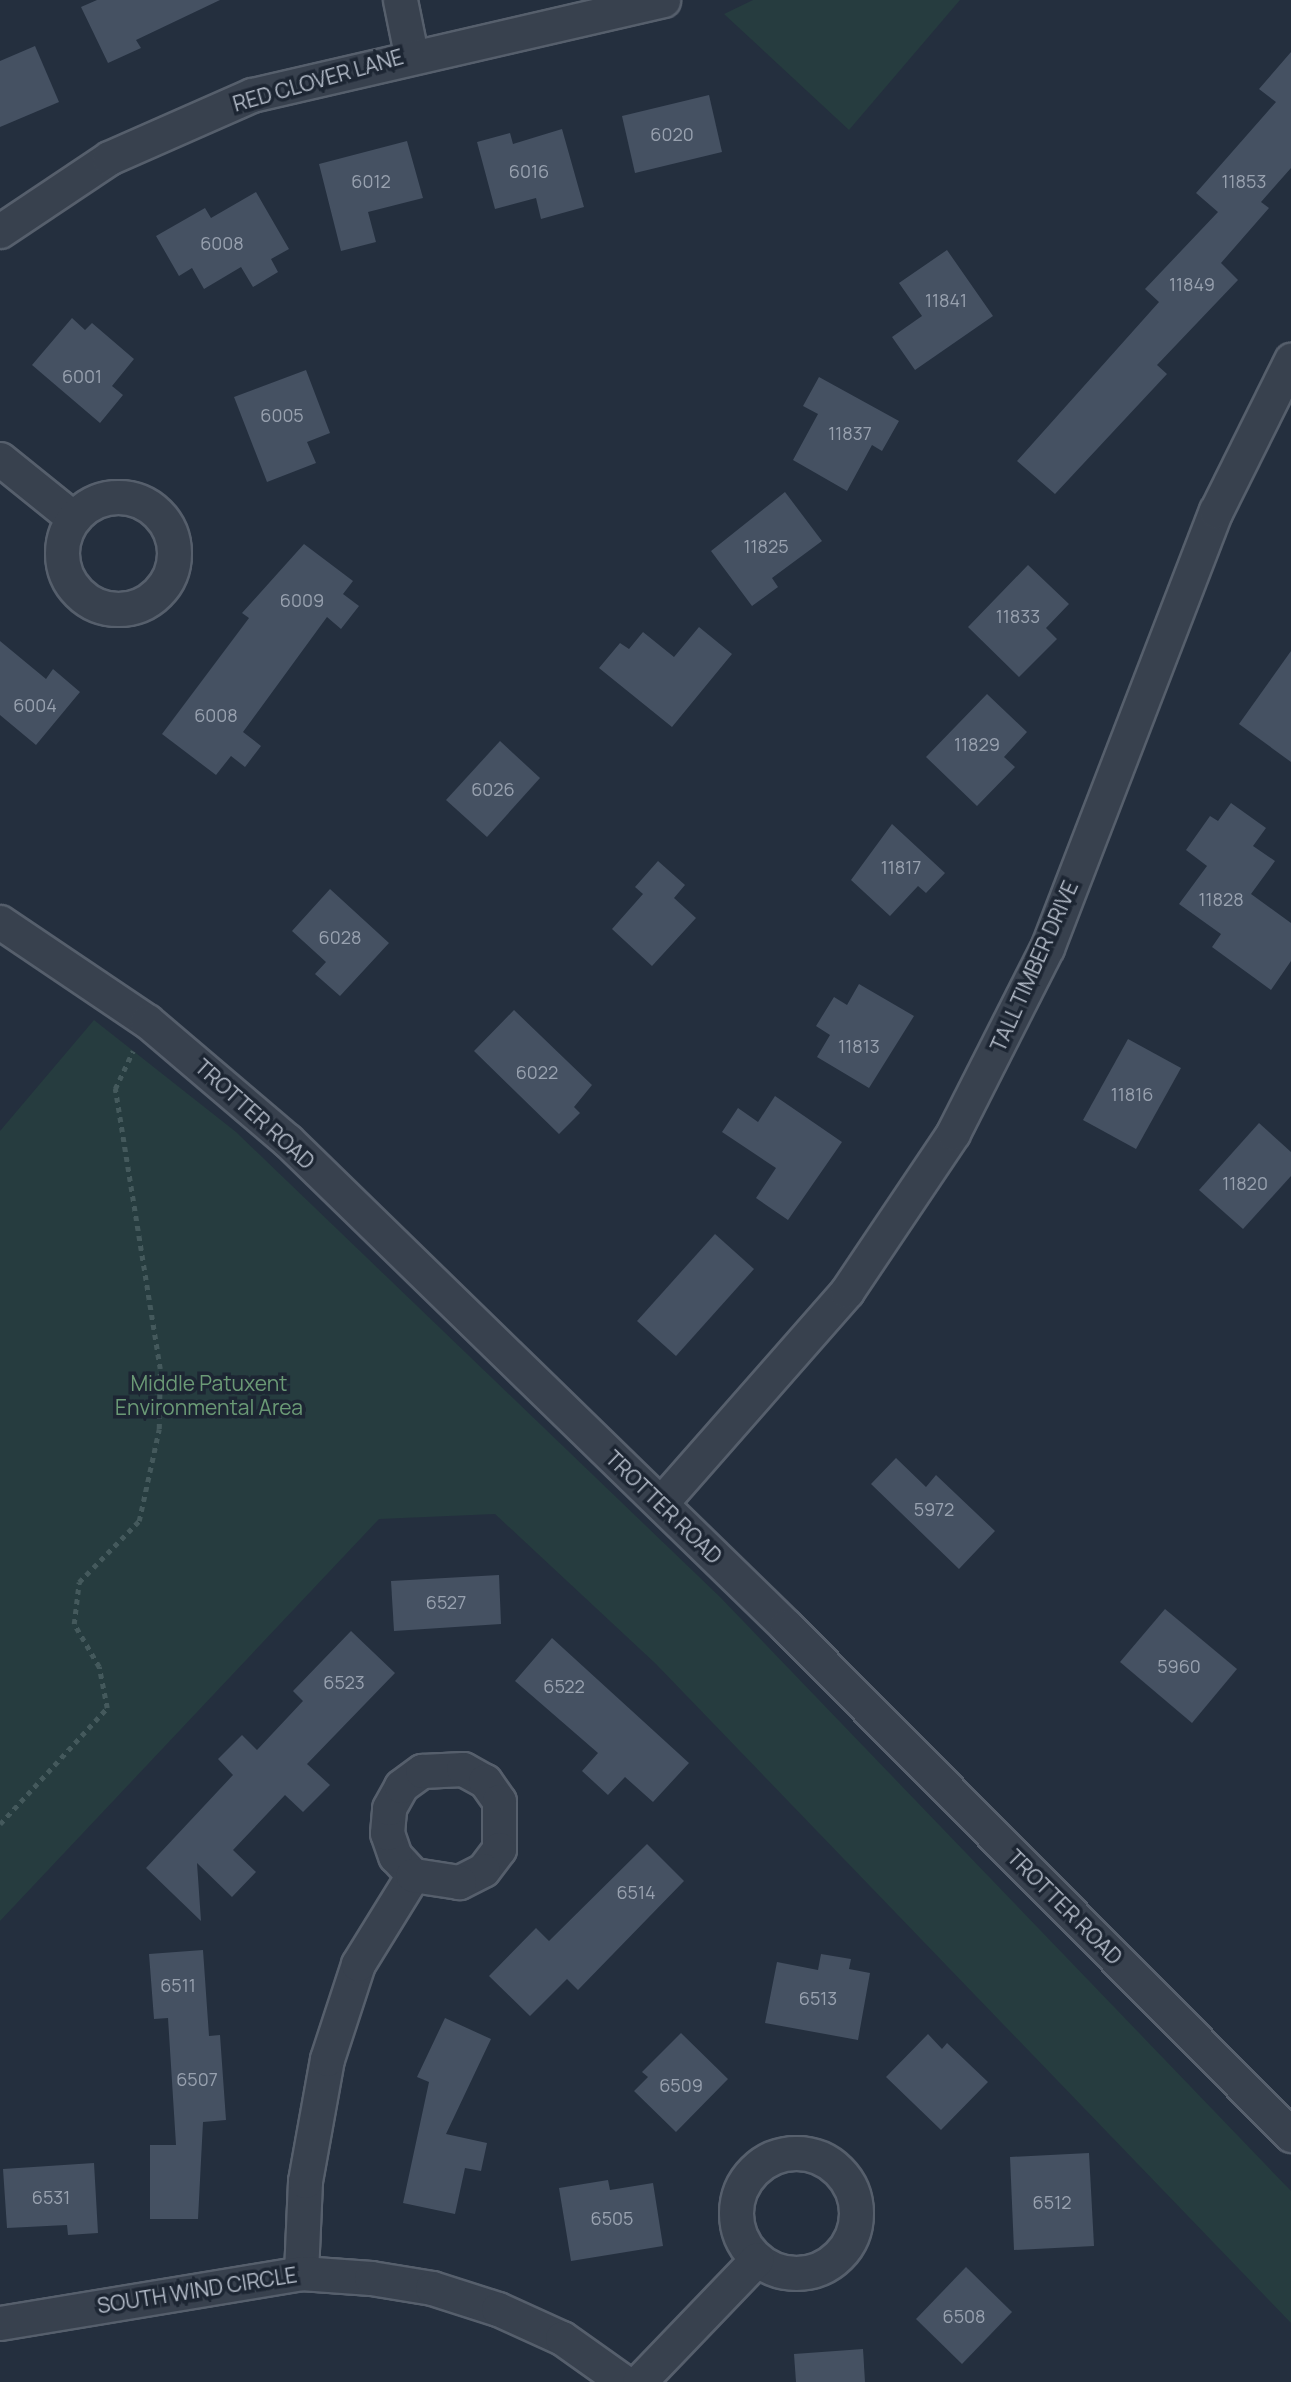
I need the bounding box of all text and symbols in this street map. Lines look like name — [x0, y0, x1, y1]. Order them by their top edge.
street label: RED CLOVER LANE — [230, 44, 406, 116]
house number: 6020 — [650, 123, 694, 145]
house number: 6016 — [509, 160, 549, 182]
house number: 6012 — [351, 170, 391, 192]
house number: 11853 — [1222, 170, 1266, 192]
house number: 6008 — [200, 232, 244, 254]
house number: 11849 — [1169, 273, 1215, 295]
house number: 11841 — [925, 289, 967, 311]
house number: 6001 — [62, 365, 102, 387]
house number: 6005 — [260, 404, 304, 426]
house number: 11837 — [828, 422, 872, 444]
house number: 11825 — [743, 535, 789, 557]
house number: 6009 — [280, 589, 324, 611]
house number: 11833 — [996, 605, 1040, 627]
house number: 6004 — [13, 694, 57, 716]
house number: 6008 — [194, 704, 238, 726]
house number: 11829 — [954, 733, 1000, 755]
house number: 6026 — [471, 778, 515, 800]
house number: 11817 — [881, 856, 921, 878]
street label: TALL TIMBER DRIVE — [985, 876, 1083, 1056]
house number: 11828 — [1198, 888, 1244, 910]
house number: 6028 — [319, 926, 361, 948]
house number: 11813 — [838, 1035, 880, 1057]
street label: TROTTER ROAD — [190, 1054, 320, 1174]
house number: 6022 — [516, 1061, 558, 1083]
house number: 11816 — [1111, 1083, 1153, 1105]
house number: 11820 — [1222, 1172, 1268, 1194]
park label: Middle Patuxent Environmental Area — [115, 1370, 303, 1420]
street label: TROTTER ROAD — [601, 1445, 727, 1569]
house number: 5972 — [914, 1498, 954, 1520]
house number: 6527 — [426, 1591, 466, 1613]
house number: 5960 — [1157, 1655, 1201, 1677]
house number: 6523 — [323, 1671, 365, 1693]
house number: 6522 — [543, 1675, 585, 1697]
street label: TROTTER ROAD — [1002, 1844, 1128, 1970]
house number: 6514 — [616, 1881, 656, 1903]
house number: 6511 — [160, 1974, 196, 1996]
house number: 6513 — [799, 1987, 837, 2009]
house number: 6507 — [176, 2068, 218, 2090]
house number: 6509 — [659, 2074, 703, 2096]
house number: 6531 — [32, 2186, 70, 2208]
house number: 6512 — [1033, 2191, 1071, 2213]
house number: 6505 — [591, 2207, 633, 2229]
street label: SOUTH WIND CIRCLE — [95, 2262, 299, 2318]
house number: 6508 — [943, 2305, 985, 2327]

